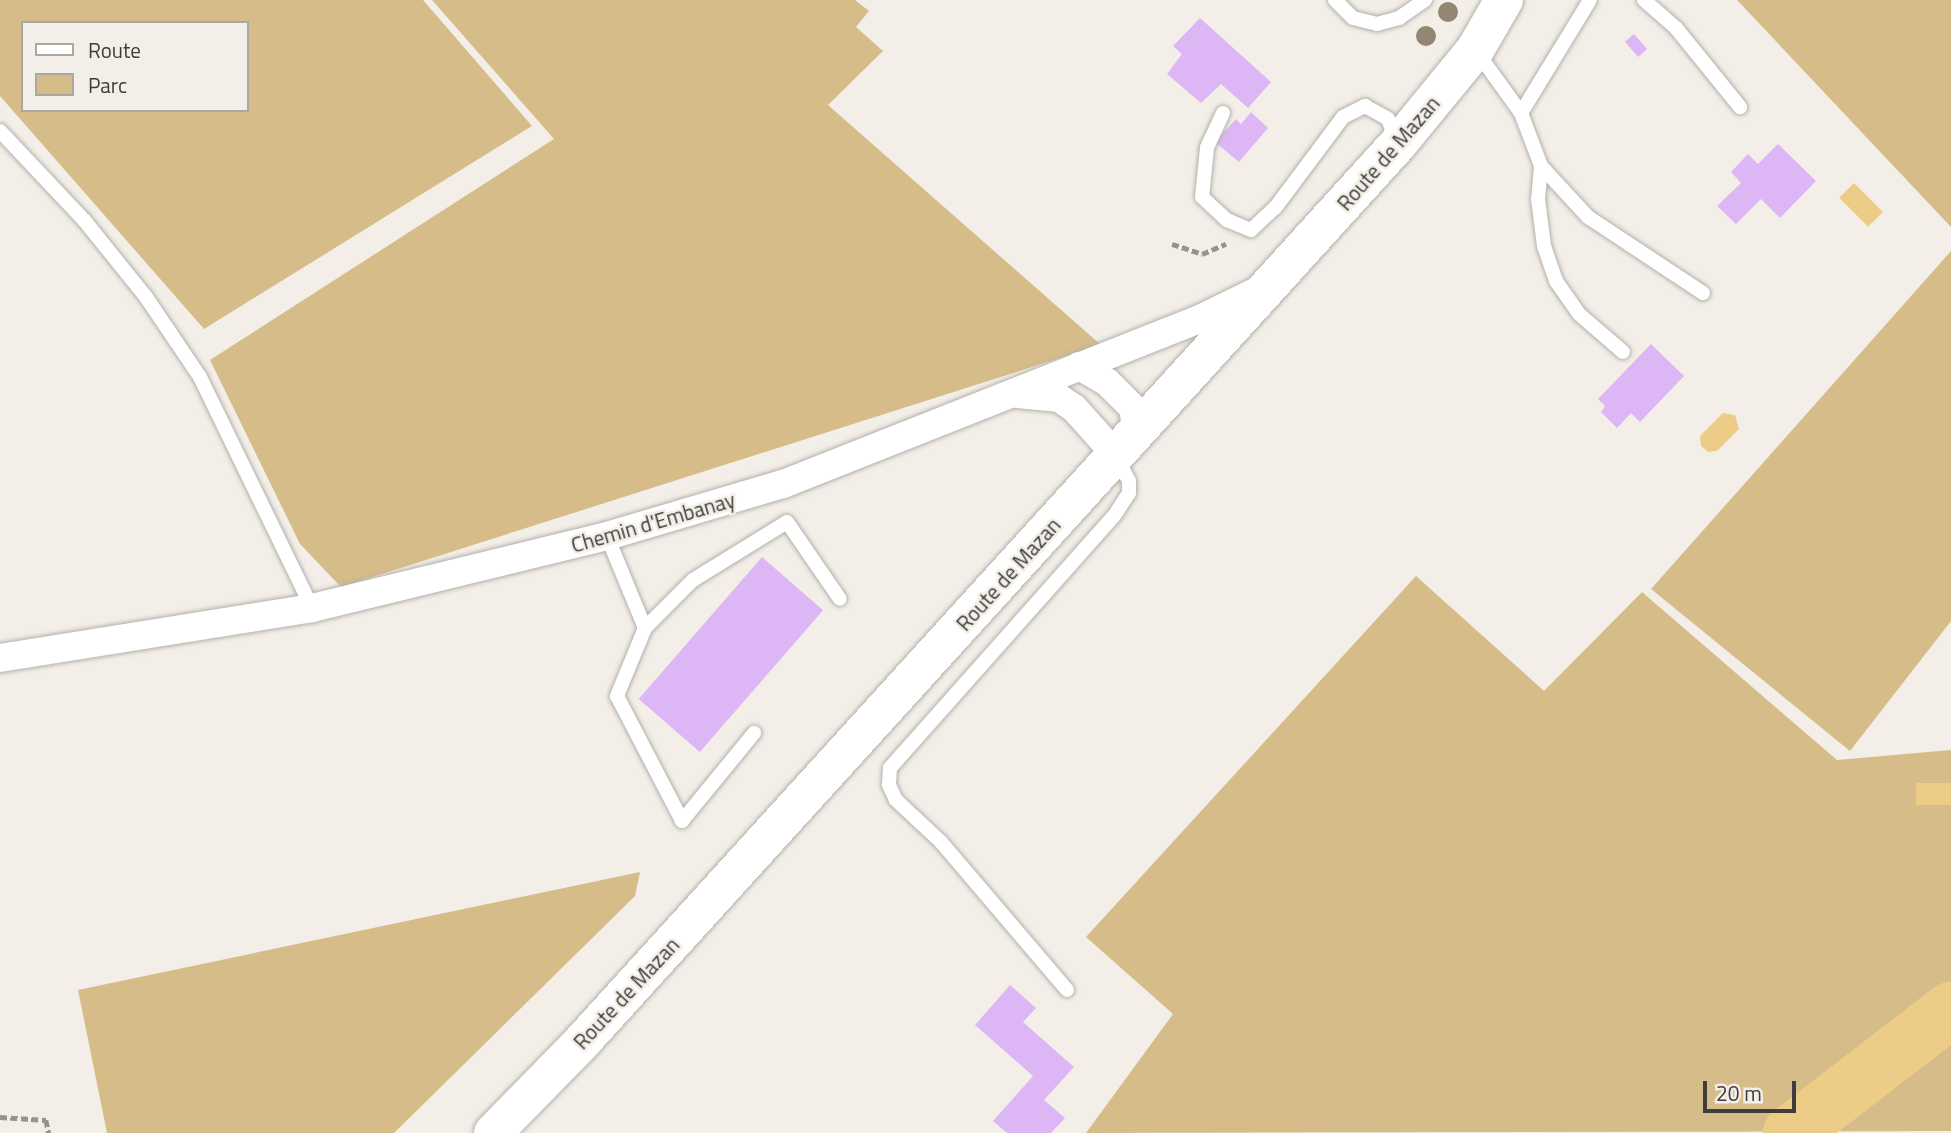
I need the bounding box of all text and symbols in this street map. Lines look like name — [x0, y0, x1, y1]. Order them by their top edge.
legend — [21, 21, 248, 112]
text: Route — [88, 34, 141, 66]
text: Parc — [88, 69, 127, 101]
street label: Route de Mazan — [1331, 91, 1445, 215]
street label: Chemin d'Embanay — [568, 487, 738, 557]
street label: Route de Mazan — [951, 512, 1065, 636]
street label: Route de Mazan — [568, 932, 684, 1054]
scale bar — [1706, 1066, 1799, 1110]
text: 20 m — [1716, 1077, 1762, 1109]

